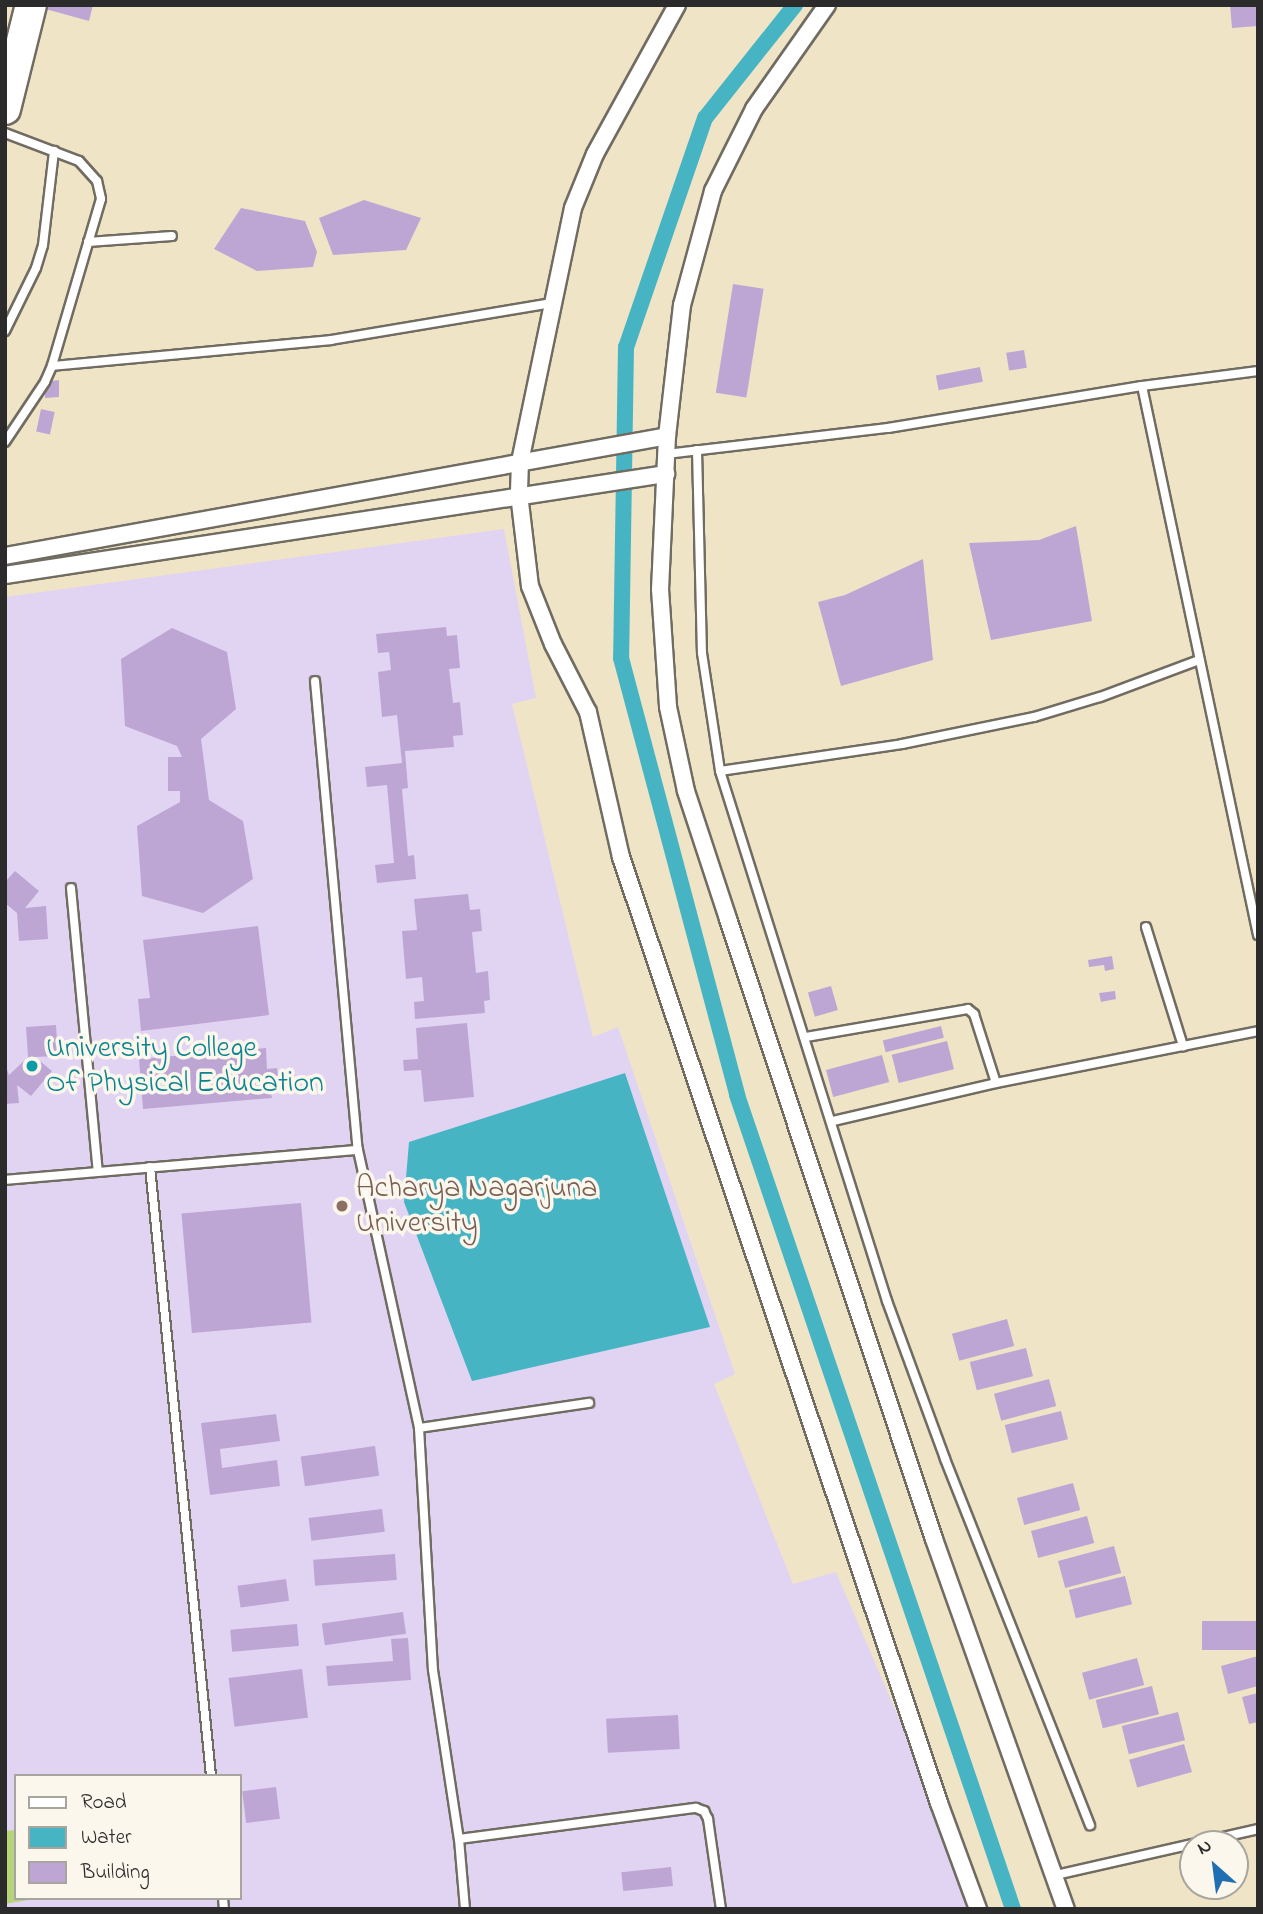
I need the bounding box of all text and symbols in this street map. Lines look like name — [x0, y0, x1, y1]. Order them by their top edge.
place label: University College Of Physical Education — [46, 1031, 324, 1102]
marker: University College Of Physical Education — [24, 1058, 40, 1074]
place label: Acharya Nagarjuna University — [356, 1171, 597, 1242]
marker: Acharya Nagarjuna University — [334, 1198, 350, 1214]
legend — [14, 1774, 242, 1900]
text: Road — [81, 1788, 127, 1818]
text: Water — [81, 1823, 132, 1853]
north arrow — [1179, 1830, 1249, 1900]
text: N — [1193, 1833, 1217, 1863]
text: Building — [81, 1858, 150, 1888]

